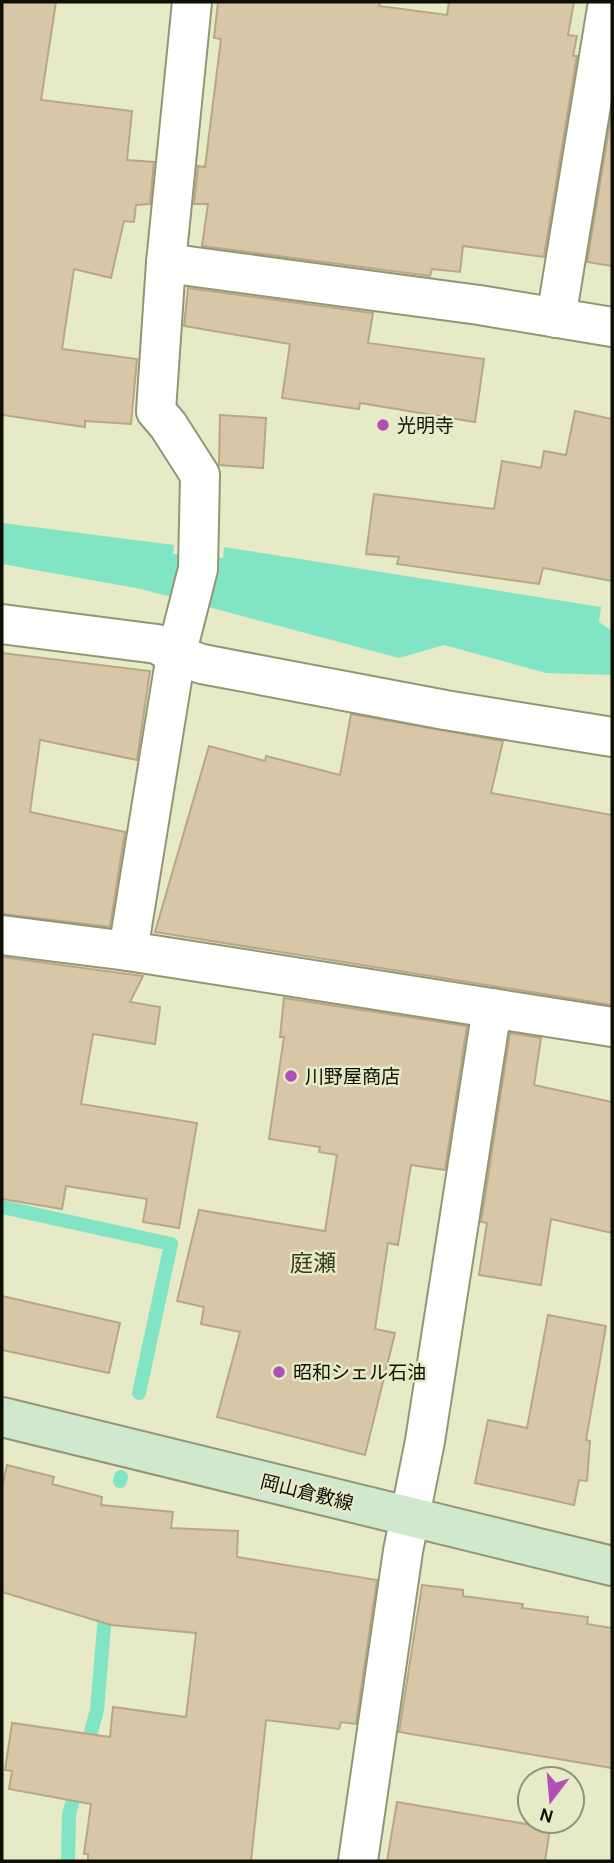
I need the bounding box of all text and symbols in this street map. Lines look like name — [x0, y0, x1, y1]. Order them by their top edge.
place label: 光明寺 — [397, 415, 454, 437]
marker: 光明寺 — [375, 417, 391, 433]
place label: 川野屋商店 — [305, 1066, 400, 1088]
marker: 川野屋商店 — [283, 1068, 299, 1084]
district label: 庭瀬 — [290, 1250, 336, 1277]
place label: 昭和シェル石油 — [293, 1362, 426, 1384]
marker: 昭和シェル石油 — [271, 1364, 287, 1380]
street label: 岡山倉敷線 — [258, 1471, 356, 1515]
north arrow — [516, 1765, 586, 1835]
text: N — [537, 1803, 556, 1828]

